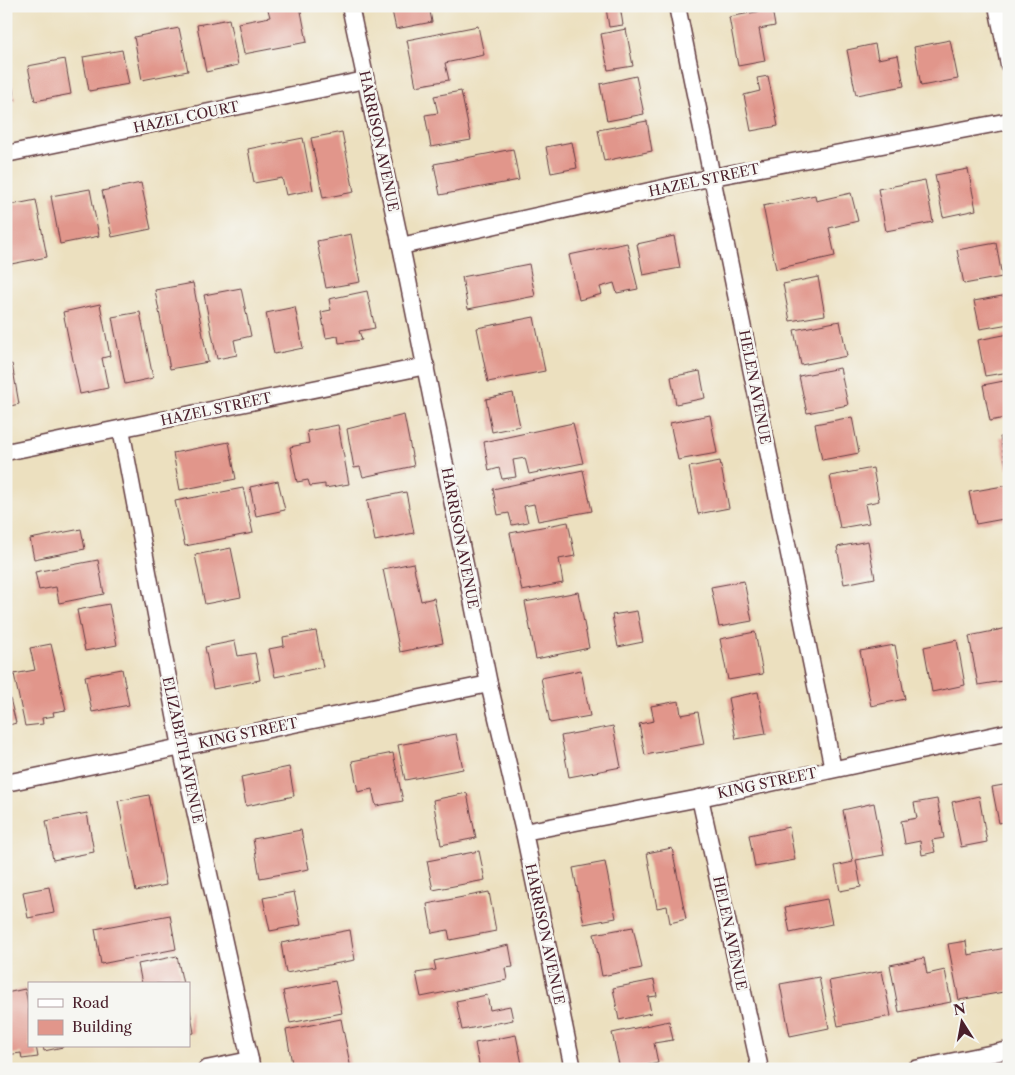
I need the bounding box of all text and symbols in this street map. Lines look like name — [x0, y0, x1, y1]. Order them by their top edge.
street label: HARRISON AVENUE — [355, 69, 403, 213]
street label: HAZEL COURT — [131, 97, 241, 137]
street label: HAZEL STREET — [647, 159, 762, 201]
street label: HELEN AVENUE — [735, 328, 775, 446]
street label: HAZEL STREET — [159, 388, 274, 430]
street label: HARRISON AVENUE — [437, 466, 483, 610]
street label: ELIZABETH AVENUE — [159, 675, 207, 825]
street label: KING STREET — [196, 714, 300, 752]
street label: KING STREET — [715, 764, 819, 802]
street label: HARRISON AVENUE — [521, 862, 569, 1006]
street label: HELEN AVENUE — [709, 874, 751, 992]
legend — [28, 982, 190, 1048]
text: Road — [72, 993, 109, 1012]
north arrow — [938, 998, 988, 1048]
text: N — [952, 999, 967, 1019]
text: Building — [72, 1017, 132, 1036]

